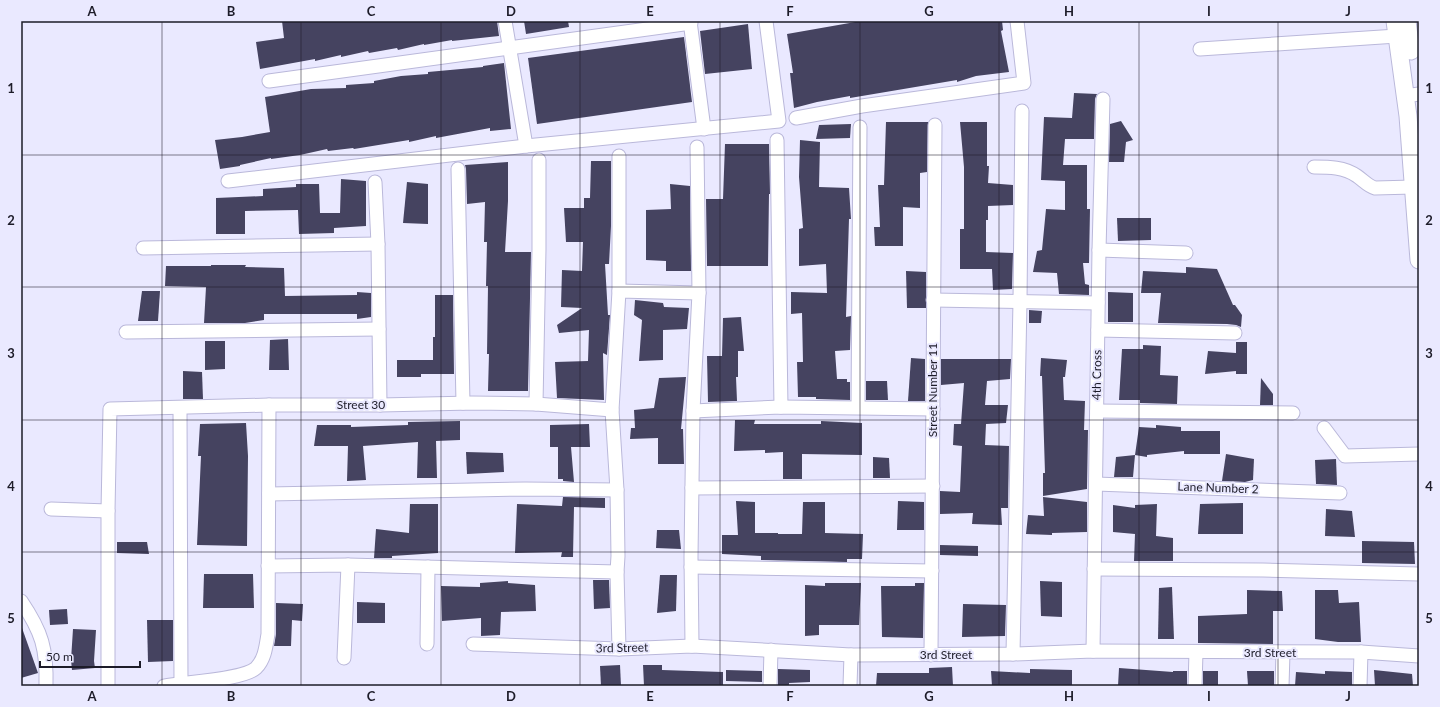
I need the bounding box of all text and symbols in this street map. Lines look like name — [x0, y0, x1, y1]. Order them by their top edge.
text: A — [86, 3, 97, 19]
text: B — [227, 3, 236, 19]
text: C — [367, 3, 376, 19]
text: D — [506, 3, 516, 19]
text: E — [646, 3, 654, 19]
text: F — [786, 3, 794, 19]
text: G — [924, 3, 934, 19]
text: H — [1064, 3, 1074, 19]
text: I — [1207, 3, 1211, 19]
text: J — [1345, 3, 1351, 19]
text: 1 — [7, 80, 15, 96]
text: 1 — [1425, 80, 1433, 96]
text: 2 — [7, 212, 15, 228]
text: 2 — [1425, 212, 1433, 228]
street label: Street Number 11 — [925, 343, 940, 437]
text: 3 — [7, 345, 15, 361]
text: 3 — [1425, 345, 1433, 361]
street label: 4th Cross — [1089, 350, 1104, 400]
street label: Street 30 — [337, 397, 385, 412]
text: 4 — [7, 478, 15, 494]
text: 4 — [1425, 478, 1433, 494]
street label: Lane Number 2 — [1177, 479, 1259, 496]
text: 5 — [7, 610, 15, 626]
text: 5 — [1425, 610, 1433, 626]
street label: 3rd Street — [596, 640, 649, 655]
scale bar — [40, 643, 140, 669]
street label: 3rd Street — [1244, 645, 1297, 660]
street label: 3rd Street — [920, 647, 973, 662]
text: 50 m — [46, 649, 73, 664]
text: A — [86, 688, 97, 704]
text: B — [227, 688, 236, 704]
text: C — [367, 688, 376, 704]
text: D — [506, 688, 516, 704]
text: E — [646, 688, 654, 704]
text: F — [786, 688, 794, 704]
text: G — [924, 688, 934, 704]
text: H — [1064, 688, 1074, 704]
text: I — [1207, 688, 1211, 704]
text: J — [1345, 688, 1351, 704]

